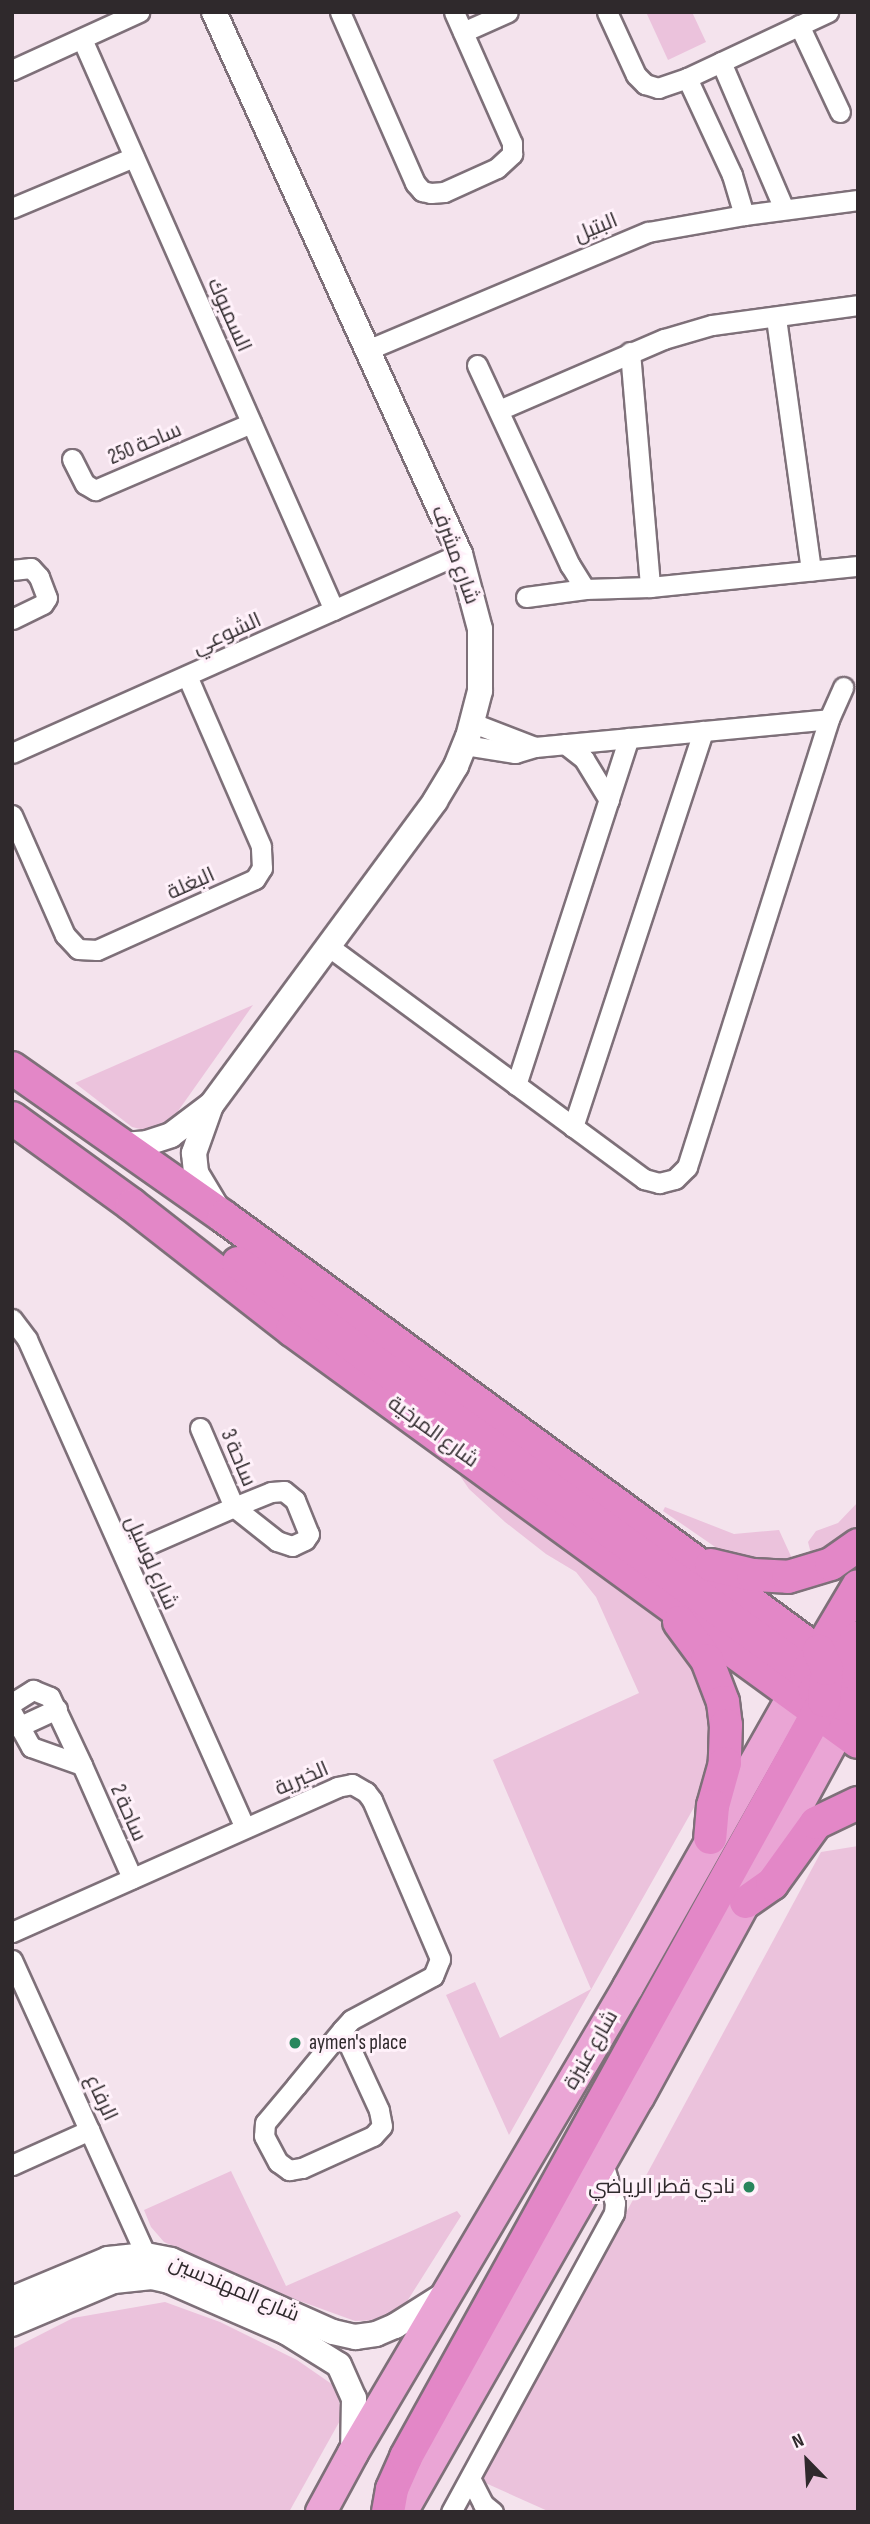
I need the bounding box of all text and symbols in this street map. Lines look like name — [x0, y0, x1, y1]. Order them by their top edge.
street label: البتيل — [571, 208, 621, 248]
street label: السمبوك — [202, 274, 256, 356]
street label: ساحة 250 — [105, 417, 185, 471]
street label: شارع مشرف — [426, 502, 484, 608]
street label: الشوعي — [189, 608, 265, 660]
street label: البغلة — [163, 862, 219, 906]
street label: شارع المرخية — [383, 1391, 483, 1473]
street label: ساحة 3 — [215, 1426, 261, 1490]
street label: شارع لوسيل — [119, 1512, 183, 1614]
street label: الخيرية — [271, 1756, 333, 1802]
street label: ساحة 2 — [104, 1781, 152, 1845]
street label: شارع عنيزة — [558, 2006, 624, 2094]
place label: aymen's place — [309, 2030, 407, 2056]
marker: aymen's place — [287, 2035, 303, 2051]
street label: الرفاع — [79, 2071, 123, 2125]
place label: نادي قطر الرياضي — [588, 2174, 735, 2200]
marker: نادي قطر الرياضي — [741, 2179, 757, 2195]
street label: شارع المهندسين — [165, 2250, 303, 2328]
north arrow — [772, 2426, 842, 2496]
text: N — [789, 2429, 808, 2454]

